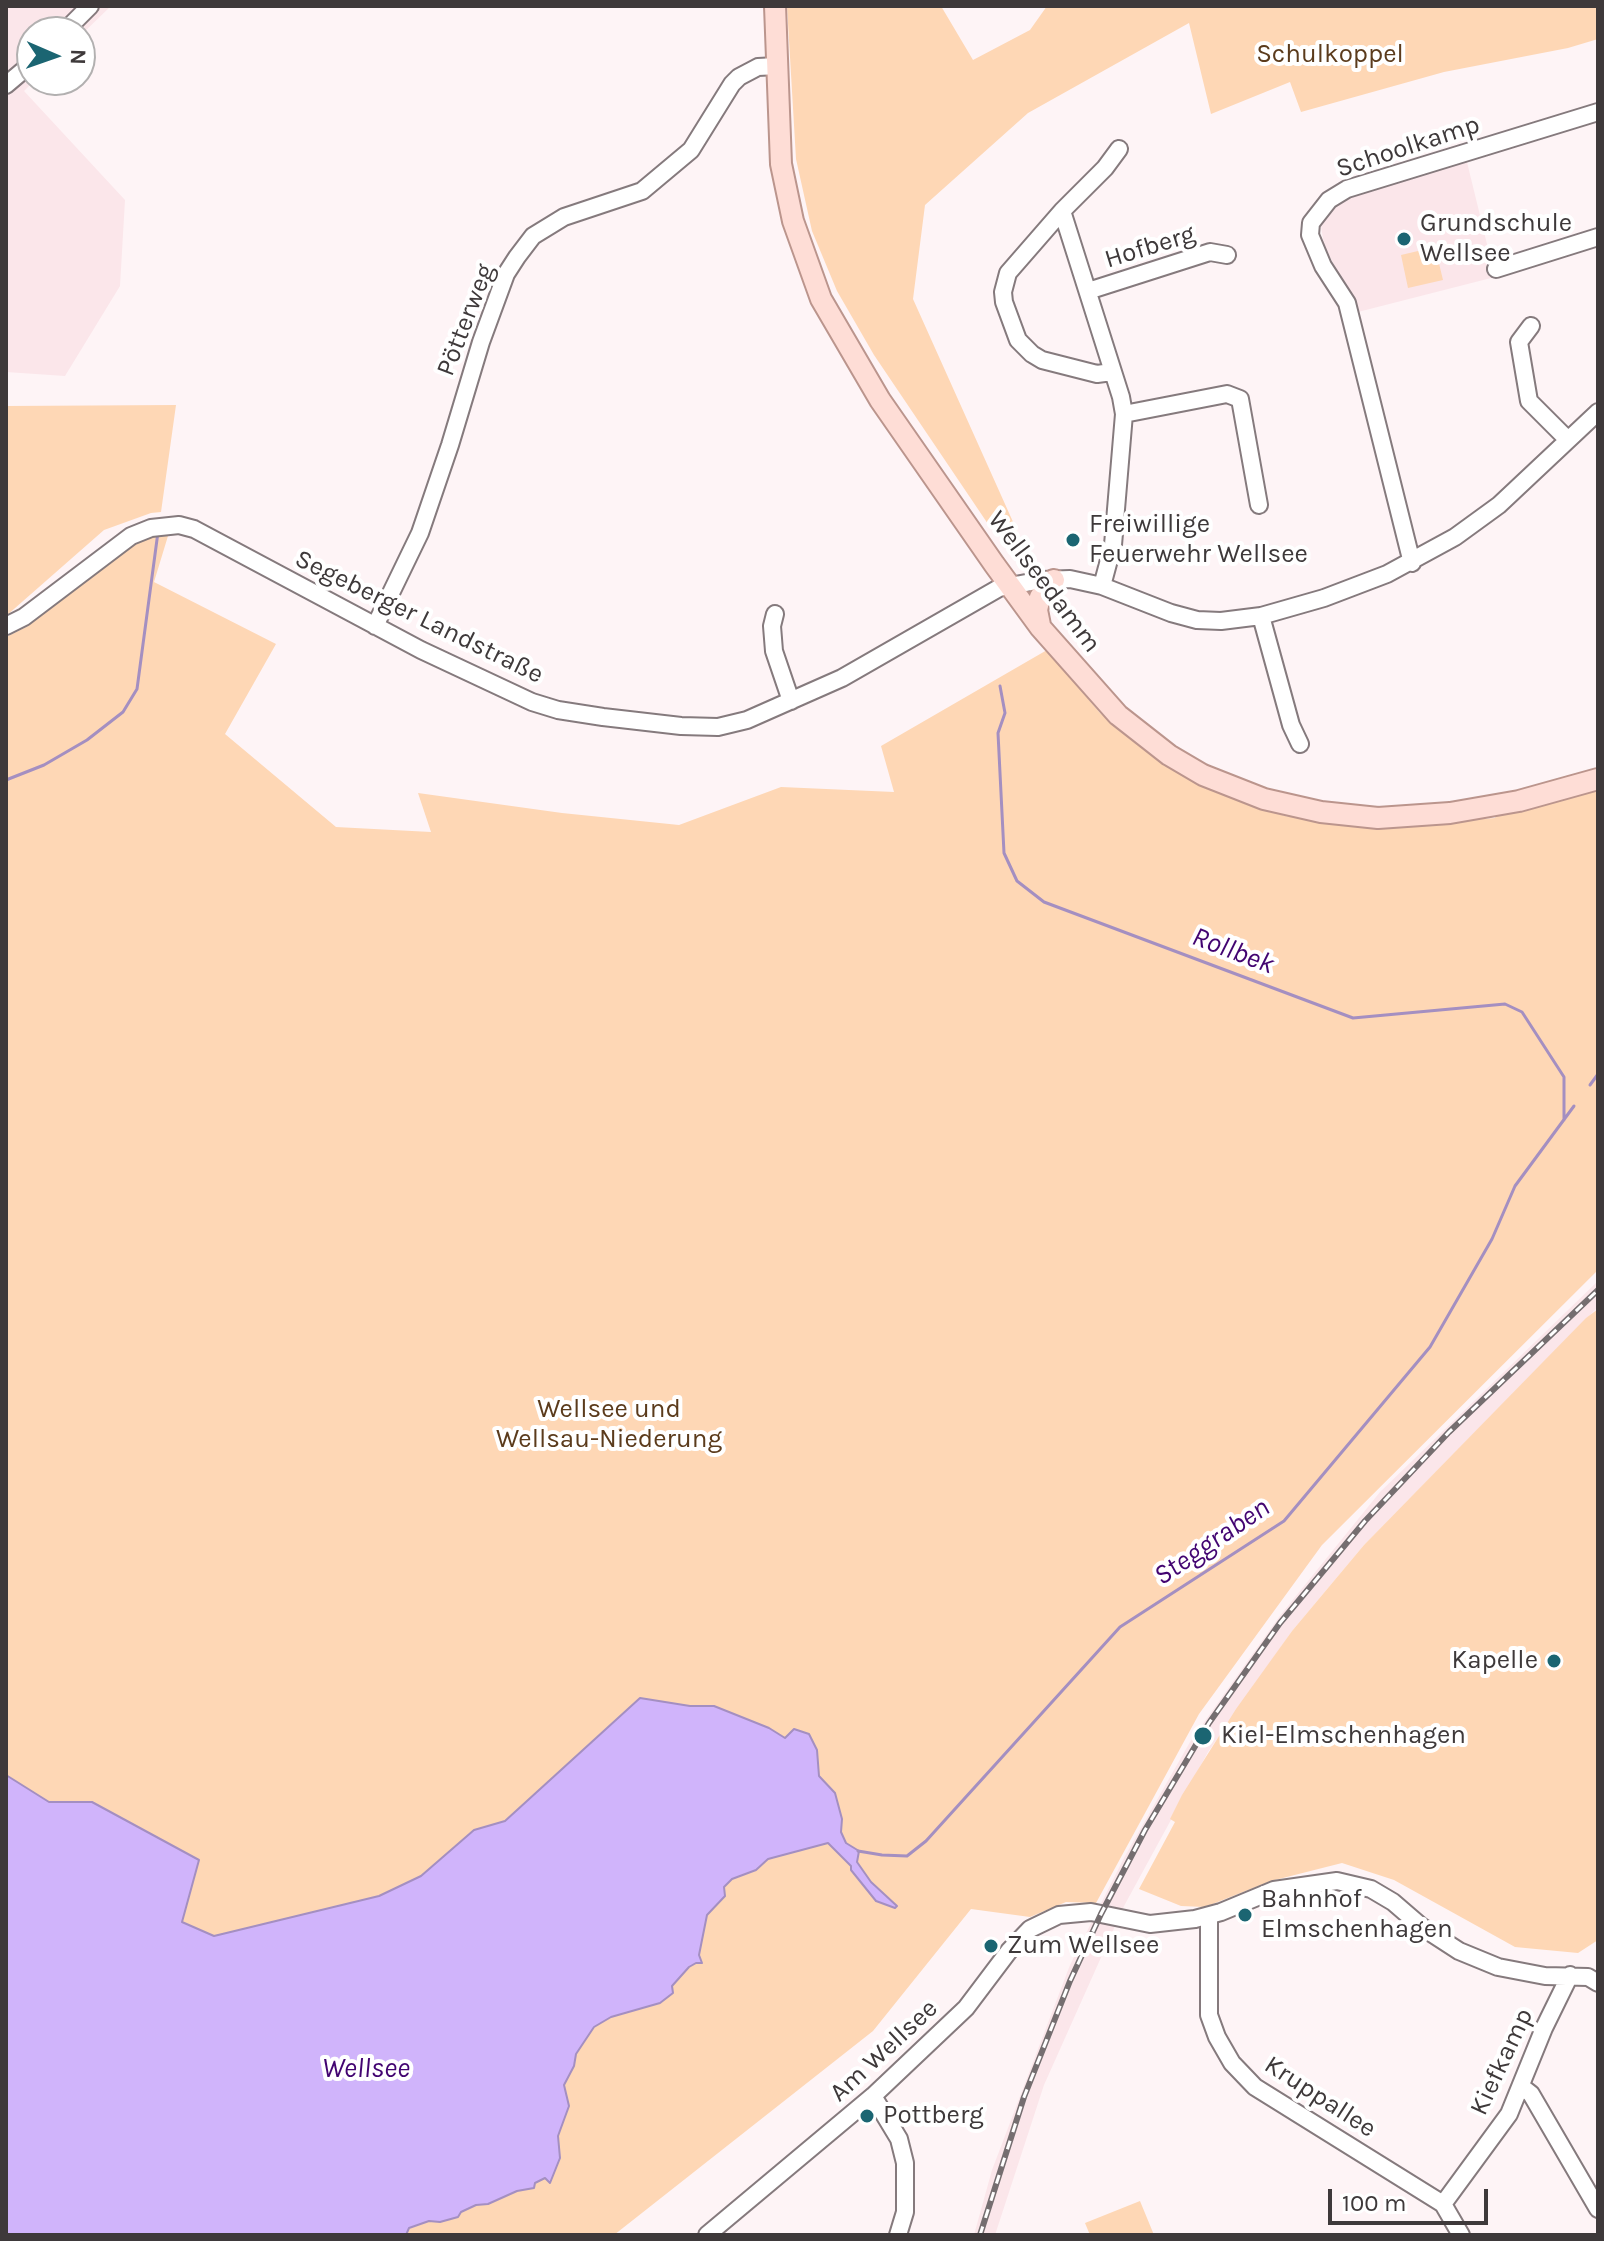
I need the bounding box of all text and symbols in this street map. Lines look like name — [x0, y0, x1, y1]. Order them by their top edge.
north arrow — [16, 16, 96, 96]
park label: Schulkoppel — [1256, 39, 1404, 71]
text: N — [65, 48, 91, 65]
street label: Schoolkamp — [1332, 109, 1484, 185]
place label: Grundschule Wellsee — [1420, 208, 1572, 270]
street label: Hofberg — [1101, 218, 1199, 276]
marker: Grundschule Wellsee — [1395, 230, 1413, 248]
street label: Pötterweg — [430, 259, 502, 381]
street label: Wellseedamm — [981, 505, 1107, 659]
place label: Freiwillige Feuerwehr Wellsee — [1089, 509, 1308, 570]
marker: Freiwillige Feuerwehr Wellsee — [1064, 531, 1082, 549]
street label: Segeberger Landstraße — [290, 543, 548, 691]
water label: Rollbek — [1187, 920, 1279, 982]
park label: Wellsee und Wellsau-Niederung — [496, 1394, 722, 1456]
water label: Steggraben — [1148, 1491, 1276, 1593]
place label: Kapelle — [1451, 1645, 1538, 1677]
marker: Kapelle — [1545, 1652, 1563, 1670]
place label: Kiel-Elmschenhagen — [1221, 1720, 1466, 1752]
marker: Kiel-Elmschenhagen — [1192, 1725, 1214, 1747]
place label: Bahnhof Elmschenhagen — [1261, 1884, 1453, 1946]
marker: Bahnhof Elmschenhagen — [1236, 1906, 1254, 1924]
place label: Zum Wellsee — [1007, 1930, 1159, 1962]
marker: Zum Wellsee — [982, 1937, 1000, 1955]
street label: Am Wellsee — [824, 1993, 944, 2109]
street label: Kiefkamp — [1464, 2004, 1540, 2120]
street label: Kruppallee — [1258, 2049, 1382, 2145]
water label: Wellsee — [322, 2052, 410, 2086]
place label: Pottberg — [883, 2100, 984, 2132]
marker: Pottberg — [858, 2107, 876, 2125]
scale bar — [1332, 2173, 1492, 2223]
text: 100 m — [1342, 2189, 1407, 2217]

